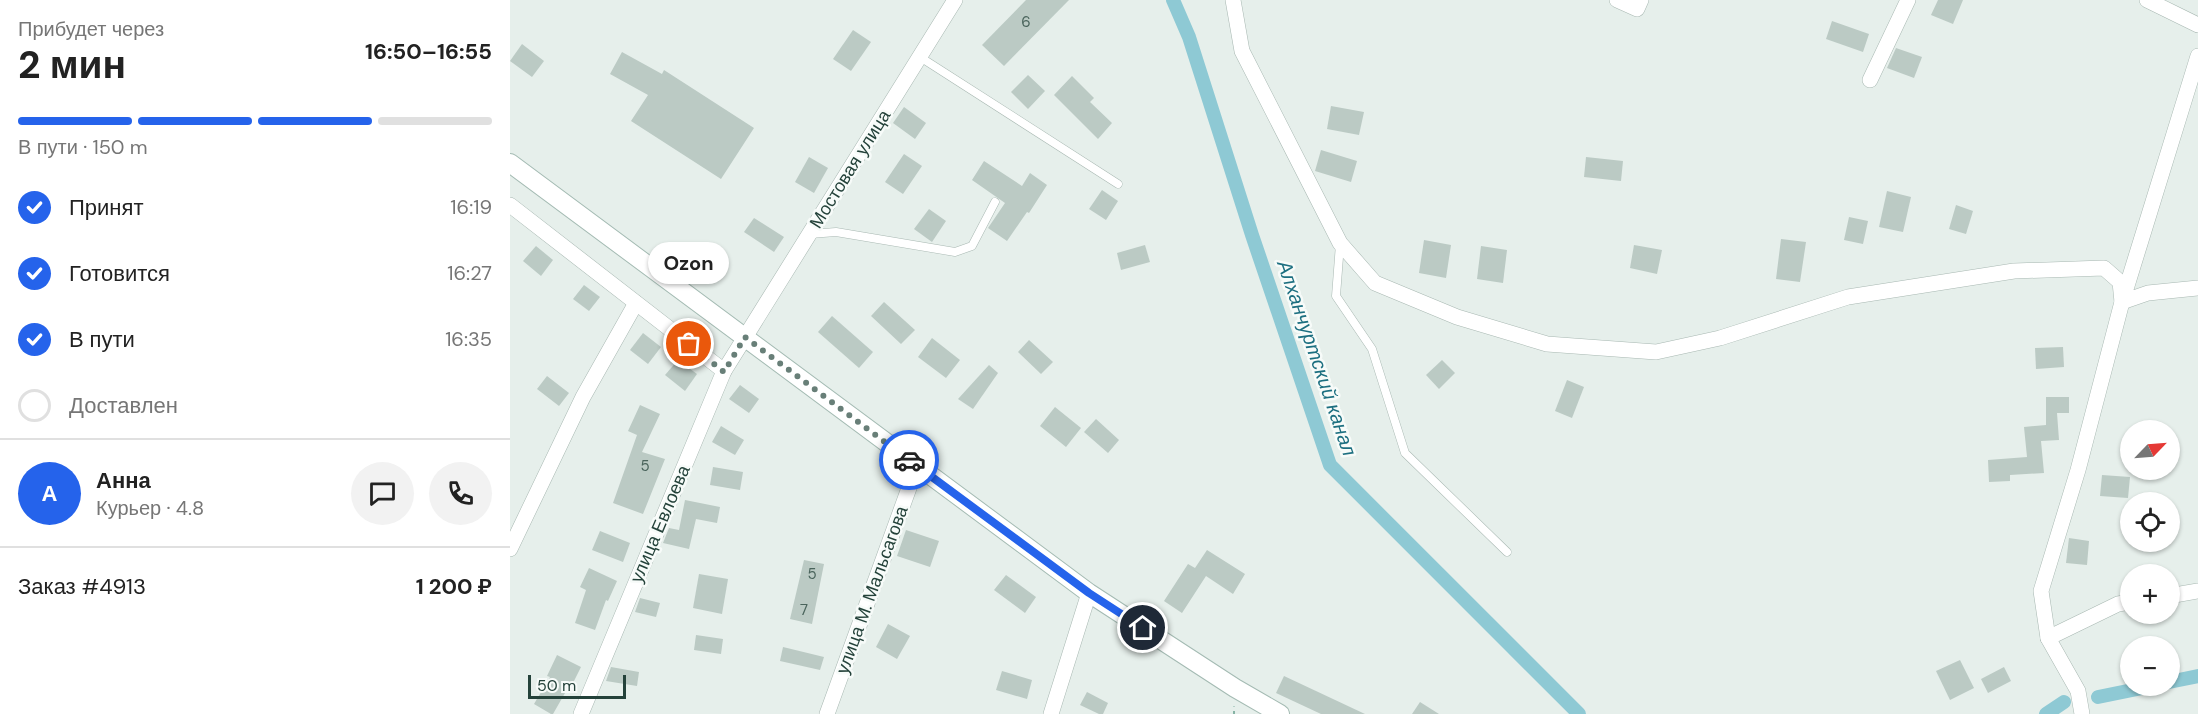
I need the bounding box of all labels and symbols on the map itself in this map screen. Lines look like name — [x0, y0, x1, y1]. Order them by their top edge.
house number: 6 — [1021, 12, 1031, 32]
street label: Мостовая улица — [804, 104, 897, 233]
callout: Ozon — [648, 242, 729, 284]
water label: Алханчуртский канал — [1271, 256, 1363, 459]
pin — [663, 318, 714, 369]
north arrow — [2120, 420, 2180, 480]
courier — [879, 430, 939, 490]
house number: 5 — [640, 456, 650, 476]
street label: улица Евлоева — [624, 461, 696, 586]
street label: улица М. Мальсагова — [830, 502, 914, 677]
house number: 5 — [807, 564, 817, 584]
house number: 7 — [800, 600, 808, 620]
pin — [1117, 602, 1168, 653]
scale bar — [528, 672, 626, 700]

